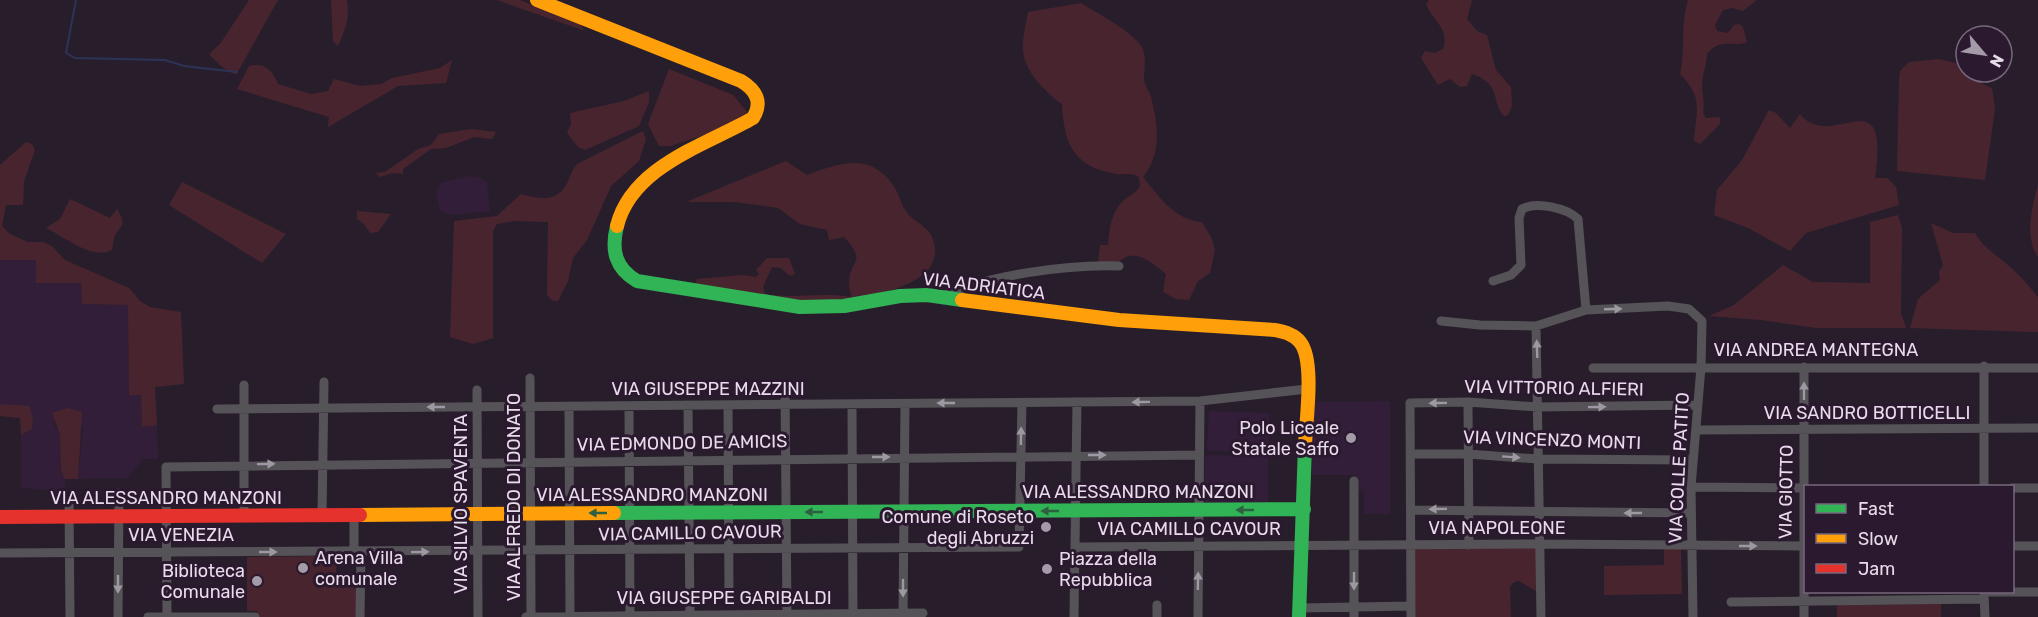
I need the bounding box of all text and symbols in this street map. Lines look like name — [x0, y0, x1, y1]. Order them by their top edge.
north arrow — [1954, 24, 2014, 84]
text: N — [1986, 51, 2008, 71]
street label: VIA ADRIATICA — [921, 268, 1047, 304]
one-way arrow — [1603, 304, 1622, 313]
one-way arrow — [1532, 339, 1541, 358]
street label: VIA ANDREA MANTEGNA — [1714, 339, 1918, 361]
street label: VIA VITTORIO ALFIERI — [1464, 375, 1644, 401]
street label: VIA GIUSEPPE MAZZINI — [611, 378, 805, 400]
one-way arrow — [1799, 381, 1808, 400]
street label: VIA COLLE PATITO — [1664, 392, 1694, 544]
street label: VIA ALFREDO DI DONATO — [503, 393, 525, 601]
one-way arrow — [1132, 397, 1151, 407]
one-way arrow — [937, 398, 956, 408]
one-way arrow — [1429, 398, 1448, 407]
one-way arrow — [427, 402, 446, 412]
one-way arrow — [1587, 402, 1606, 411]
street label: VIA SANDRO BOTTICELLI — [1764, 402, 1970, 424]
street label: VIA SILVIO SPAVENTA — [450, 414, 472, 594]
place label: Polo Liceale Statale Saffo — [1231, 417, 1339, 460]
one-way arrow — [1016, 426, 1026, 445]
street label: VIA VINCENZO MONTI — [1462, 426, 1642, 454]
street label: VIA EDMONDO DE AMICIS — [577, 430, 787, 456]
marker: Polo Liceale Statale Saffo — [1344, 431, 1358, 445]
street label: VIA GIOTTO — [1774, 445, 1798, 539]
one-way arrow — [1088, 451, 1107, 460]
one-way arrow — [872, 452, 891, 462]
one-way arrow — [1502, 452, 1521, 462]
one-way arrow — [257, 460, 276, 469]
street label: VIA ALESSANDRO MANZONI — [1022, 481, 1254, 503]
street label: VIA ALESSANDRO MANZONI — [536, 484, 768, 506]
legend — [1804, 485, 2014, 593]
street label: VIA ALESSANDRO MANZONI — [50, 487, 282, 509]
text: Fast — [1858, 498, 1894, 520]
one-way arrow — [1236, 505, 1255, 515]
one-way arrow — [1428, 505, 1447, 514]
place label: Comune di Roseto degli Abruzzi — [881, 506, 1034, 549]
one-way arrow — [1041, 506, 1060, 516]
one-way arrow — [804, 507, 823, 517]
one-way arrow — [588, 508, 607, 518]
one-way arrow — [1623, 508, 1642, 518]
street label: VIA NAPOLEONE — [1428, 517, 1566, 539]
street label: VIA CAMILLO CAVOUR — [1097, 518, 1281, 540]
street label: VIA CAMILLO CAVOUR — [598, 520, 782, 546]
marker: Comune di Roseto degli Abruzzi — [1039, 520, 1053, 534]
street label: VIA VENEZIA — [128, 524, 234, 546]
text: Slow — [1858, 528, 1898, 550]
one-way arrow — [1739, 541, 1758, 551]
one-way arrow — [259, 547, 278, 557]
place label: Arena Villa comunale — [315, 547, 403, 590]
one-way arrow — [410, 547, 429, 557]
place label: Piazza della Repubblica — [1059, 548, 1157, 591]
text: Jam — [1858, 558, 1895, 580]
place label: Biblioteca Comunale — [161, 560, 245, 603]
marker: Arena Villa comunale — [296, 561, 310, 575]
marker: Piazza della Repubblica — [1040, 562, 1054, 576]
one-way arrow — [1193, 571, 1203, 590]
one-way arrow — [1349, 572, 1359, 591]
marker: Biblioteca Comunale — [250, 574, 264, 588]
one-way arrow — [114, 575, 123, 594]
one-way arrow — [898, 579, 908, 598]
street label: VIA GIUSEPPE GARIBALDI — [616, 587, 832, 609]

